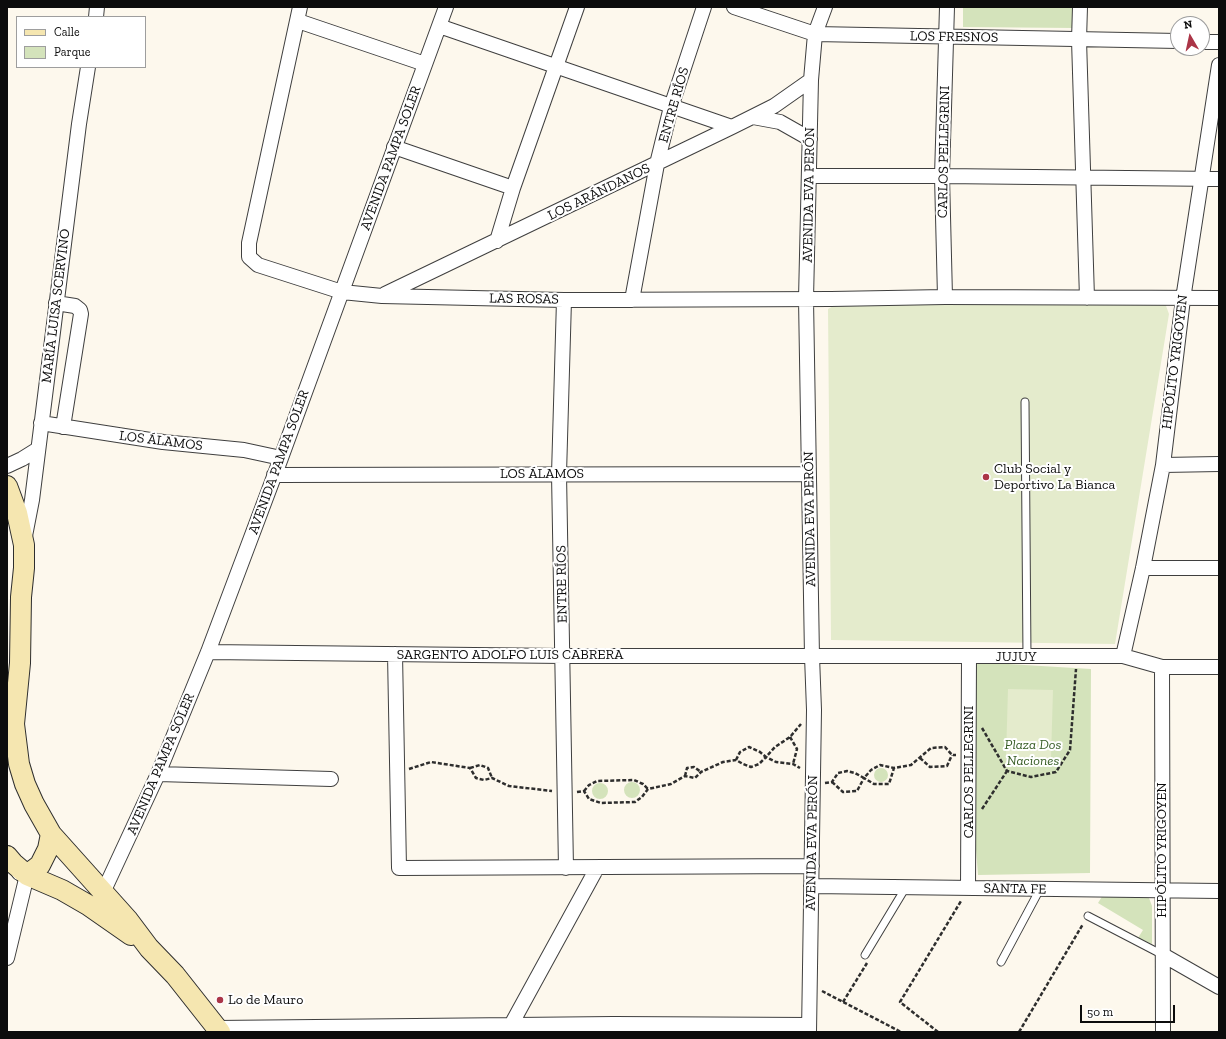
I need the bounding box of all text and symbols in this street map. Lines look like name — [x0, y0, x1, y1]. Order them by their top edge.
legend — [16, 16, 146, 68]
north arrow — [1170, 16, 1210, 56]
text: N — [1183, 18, 1193, 32]
text: Calle — [54, 25, 80, 39]
street label: LOS FRESNOS — [910, 28, 998, 46]
text: Parque — [54, 45, 90, 59]
street label: ENTRE RÍOS — [655, 65, 693, 145]
street label: AVENIDA PAMPA SOLER — [357, 84, 425, 232]
street label: CARLOS PELLEGRINI — [934, 86, 954, 218]
street label: AVENIDA EVA PERÓN — [799, 127, 819, 263]
street label: LOS ARÁNDANOS — [545, 160, 653, 224]
street label: MARÍA LUISA SCERVINO — [38, 228, 74, 384]
street label: LAS ROSAS — [489, 290, 559, 308]
street label: HIPÓLITO YRIGOYEN — [1158, 294, 1192, 430]
street label: AVENIDA PAMPA SOLER — [245, 388, 313, 536]
street label: LOS ÁLAMOS — [118, 428, 204, 454]
street label: AVENIDA EVA PERÓN — [800, 451, 820, 587]
place label: Club Social y Deportivo La Bianca — [994, 461, 1115, 494]
street label: LOS ÁLAMOS — [500, 466, 584, 482]
marker: Club Social y Deportivo La Bianca — [981, 472, 991, 482]
street label: ENTRE RÍOS — [553, 545, 571, 623]
street label: SARGENTO ADOLFO LUIS CABRERA — [397, 647, 623, 663]
street label: JUJUY — [995, 649, 1037, 665]
street label: AVENIDA PAMPA SOLER — [124, 691, 198, 837]
street label: CARLOS PELLEGRINI — [961, 706, 977, 838]
park label: Plaza Dos Naciones — [1005, 737, 1061, 770]
street label: AVENIDA EVA PERÓN — [802, 775, 822, 911]
street label: HIPÓLITO YRIGOYEN — [1154, 782, 1170, 918]
street label: SANTA FE — [983, 880, 1047, 898]
place label: Lo de Mauro — [228, 992, 303, 1008]
marker: Lo de Mauro — [215, 995, 225, 1005]
scale bar — [1082, 997, 1177, 1023]
text: 50 m — [1087, 1005, 1113, 1019]

